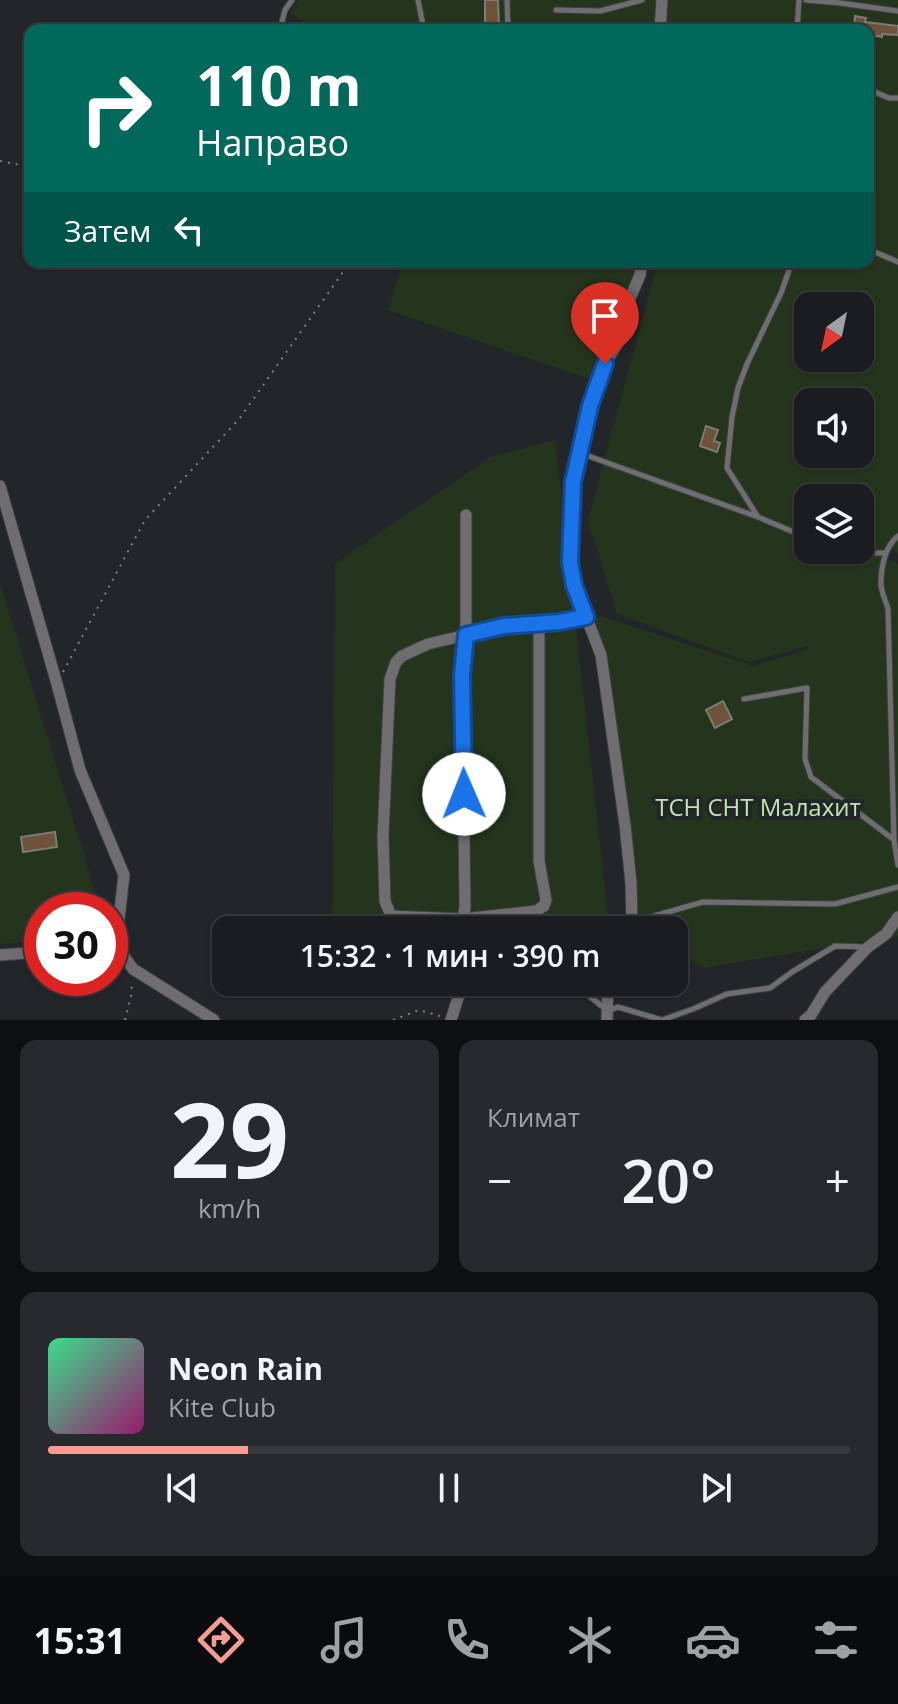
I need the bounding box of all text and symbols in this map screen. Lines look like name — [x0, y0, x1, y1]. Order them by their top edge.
text: 110 m — [196, 46, 362, 122]
icon: right — [64, 56, 168, 160]
text: Направо — [196, 118, 349, 167]
icon: left — [167, 208, 211, 252]
text: Затем — [64, 210, 151, 251]
pin — [571, 282, 639, 364]
north arrow — [794, 292, 874, 372]
map controls — [794, 292, 874, 564]
icon: arrive — [583, 294, 627, 338]
button: sound — [794, 388, 874, 468]
button: layers — [794, 484, 874, 564]
position arrow — [422, 752, 506, 836]
park label: ТСН СНТ Малахит — [655, 790, 861, 823]
speed limit sign: 30 — [24, 892, 128, 996]
text: 15:32 · 1 мин · 390 m — [300, 935, 600, 976]
text: 29 — [170, 1067, 289, 1208]
text: Климат — [487, 1099, 580, 1135]
text: 20° — [621, 1139, 716, 1221]
text: − — [487, 1150, 512, 1210]
text: + — [825, 1150, 850, 1210]
text: km/h — [198, 1190, 261, 1226]
text: Neon Rain — [168, 1348, 323, 1389]
text: Kite Club — [168, 1389, 276, 1425]
icon: previous — [160, 1466, 204, 1510]
icon: pause — [427, 1466, 471, 1510]
icon: next — [694, 1466, 738, 1510]
icon: directions — [193, 1612, 249, 1668]
icon: music — [316, 1612, 372, 1668]
icon: phone — [439, 1612, 495, 1668]
icon: climate — [562, 1612, 618, 1668]
icon: car — [685, 1612, 741, 1668]
icon: filters — [808, 1612, 864, 1668]
text: 15:31 — [34, 1616, 126, 1665]

